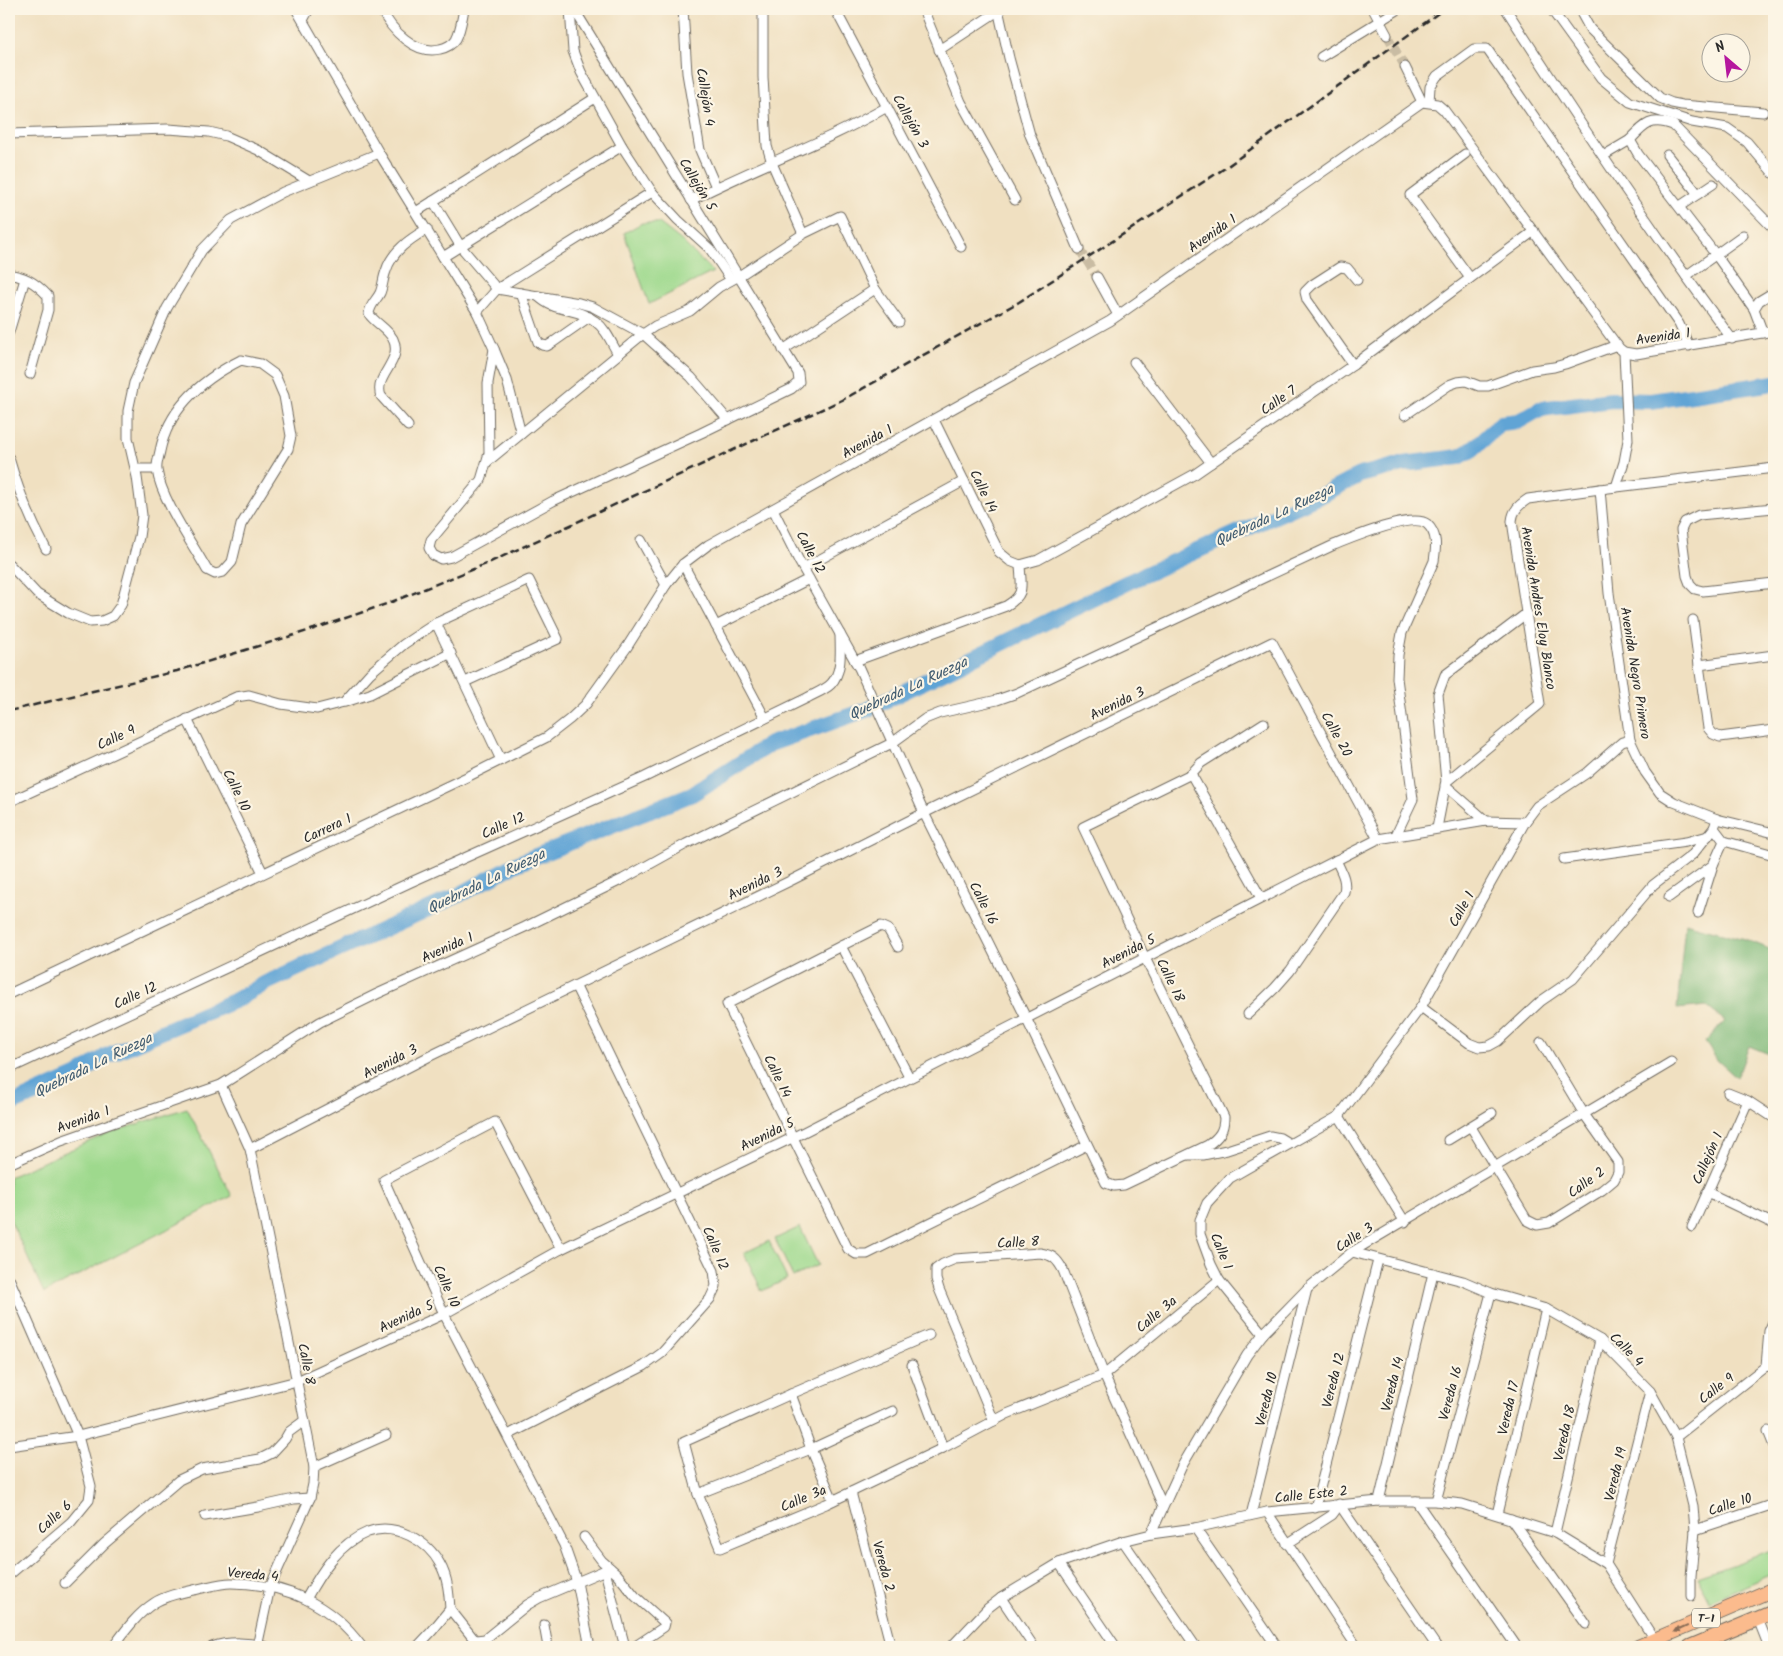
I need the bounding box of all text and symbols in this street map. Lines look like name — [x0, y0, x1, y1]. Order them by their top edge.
north arrow — [1700, 32, 1750, 82]
text: N — [1711, 36, 1730, 59]
street label: Callejón 4 — [690, 66, 721, 128]
street label: Callejón 3 — [886, 90, 934, 153]
street label: Callejón 5 — [673, 154, 722, 217]
street label: Avenida 1 — [1184, 209, 1241, 259]
street label: Avenida 1 — [1634, 322, 1692, 352]
street label: Calle 7 — [1256, 380, 1302, 421]
street label: Avenida 1 — [838, 419, 897, 465]
street label: Calle 14 — [963, 466, 1003, 517]
water label: Quebrada La Ruezga — [1211, 477, 1339, 554]
street label: Avenida Andres Eloy Blanco — [1514, 525, 1562, 691]
street label: Calle 12 — [790, 527, 831, 578]
street label: Avenida Negro Primero — [1614, 605, 1656, 741]
water label: Quebrada La Ruezga — [845, 650, 973, 727]
street label: Avenida 3 — [1086, 681, 1149, 727]
street label: Calle 20 — [1315, 708, 1358, 761]
street label: Calle 9 — [93, 719, 140, 756]
street label: Calle 10 — [216, 765, 256, 816]
street label: Calle 12 — [478, 806, 529, 845]
street label: Carrera 1 — [299, 808, 356, 850]
water label: Quebrada La Ruezga — [423, 842, 550, 921]
street label: Avenida 3 — [724, 861, 787, 907]
street label: Calle 16 — [963, 878, 1003, 929]
street label: Calle 1 — [1443, 887, 1481, 931]
street label: Avenida 1 — [418, 927, 477, 969]
street label: Avenida 5 — [1098, 928, 1161, 975]
street label: Calle 18 — [1150, 955, 1190, 1007]
street label: Calle 12 — [110, 976, 161, 1016]
water label: Quebrada La Ruezga — [30, 1026, 157, 1105]
street label: Avenida 3 — [359, 1039, 422, 1085]
street label: Calle 14 — [757, 1051, 797, 1102]
street label: Avenida 1 — [54, 1100, 113, 1140]
street label: Avenida 5 — [736, 1112, 800, 1158]
street label: Callejón 1 — [1687, 1129, 1729, 1188]
street label: Calle 2 — [1563, 1162, 1610, 1204]
street label: Calle 3 — [1331, 1217, 1378, 1258]
street label: Calle 12 — [696, 1223, 734, 1274]
street label: Calle 1 — [1204, 1230, 1238, 1273]
street label: Calle 8 — [996, 1231, 1040, 1255]
street label: Calle 10 — [427, 1261, 465, 1311]
street label: Calle 3a — [1131, 1291, 1182, 1339]
street label: Avenida 5 — [375, 1294, 439, 1339]
street label: Calle 4 — [1604, 1327, 1649, 1372]
street label: Calle 8 — [291, 1341, 321, 1388]
street label: Vereda 12 — [1316, 1350, 1351, 1410]
street label: Vereda 14 — [1376, 1354, 1410, 1414]
street label: Vereda 16 — [1433, 1363, 1469, 1423]
street label: Calle 9 — [1694, 1368, 1739, 1410]
street label: Vereda 10 — [1250, 1370, 1284, 1429]
street label: Vereda 17 — [1492, 1379, 1526, 1437]
street label: Vereda 18 — [1548, 1403, 1582, 1463]
street label: Vereda 19 — [1599, 1445, 1633, 1504]
street label: Calle 3a — [777, 1479, 830, 1518]
street label: Calle Este 2 — [1273, 1480, 1349, 1510]
street label: Calle 10 — [1705, 1488, 1755, 1522]
street label: Calle 6 — [32, 1496, 77, 1540]
street label: Vereda 2 — [866, 1538, 900, 1594]
street label: Vereda 4 — [226, 1562, 280, 1588]
road number: T-1 — [1692, 1609, 1720, 1628]
one-way arrow — [1674, 1625, 1688, 1633]

